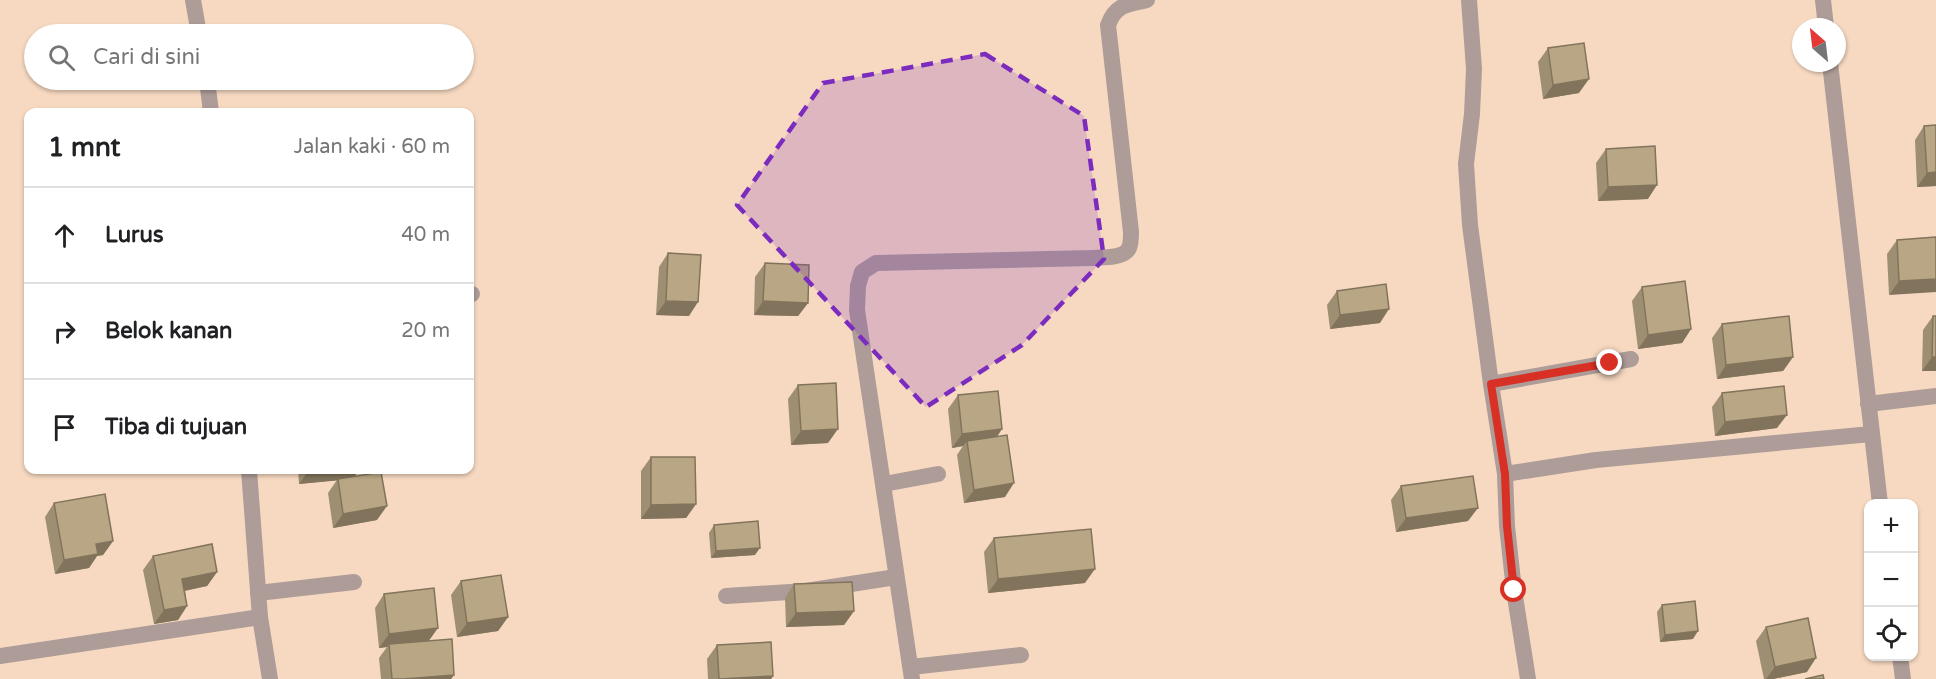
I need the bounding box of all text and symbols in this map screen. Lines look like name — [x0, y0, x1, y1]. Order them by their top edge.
north arrow — [1792, 18, 1846, 72]
search box — [24, 24, 474, 90]
icon: search — [45, 41, 78, 74]
text: Cari di sini — [93, 44, 200, 70]
text: 1 mnt — [48, 132, 120, 163]
text: Jalan kaki · 60 m — [294, 135, 450, 159]
icon: ahead — [48, 219, 81, 252]
text: Lurus — [105, 222, 163, 248]
text: 40 m — [401, 223, 450, 247]
icon: right — [48, 315, 81, 348]
text: Belok kanan — [105, 318, 232, 344]
text: 20 m — [401, 319, 450, 343]
route end — [1596, 349, 1622, 375]
icon: arrive — [48, 411, 81, 444]
text: Tiba di tujuan — [105, 414, 247, 440]
map controls — [1864, 499, 1918, 661]
button: + — [1864, 499, 1918, 553]
button: − — [1864, 553, 1918, 607]
route start — [1500, 576, 1526, 602]
button: locate — [1864, 607, 1918, 661]

